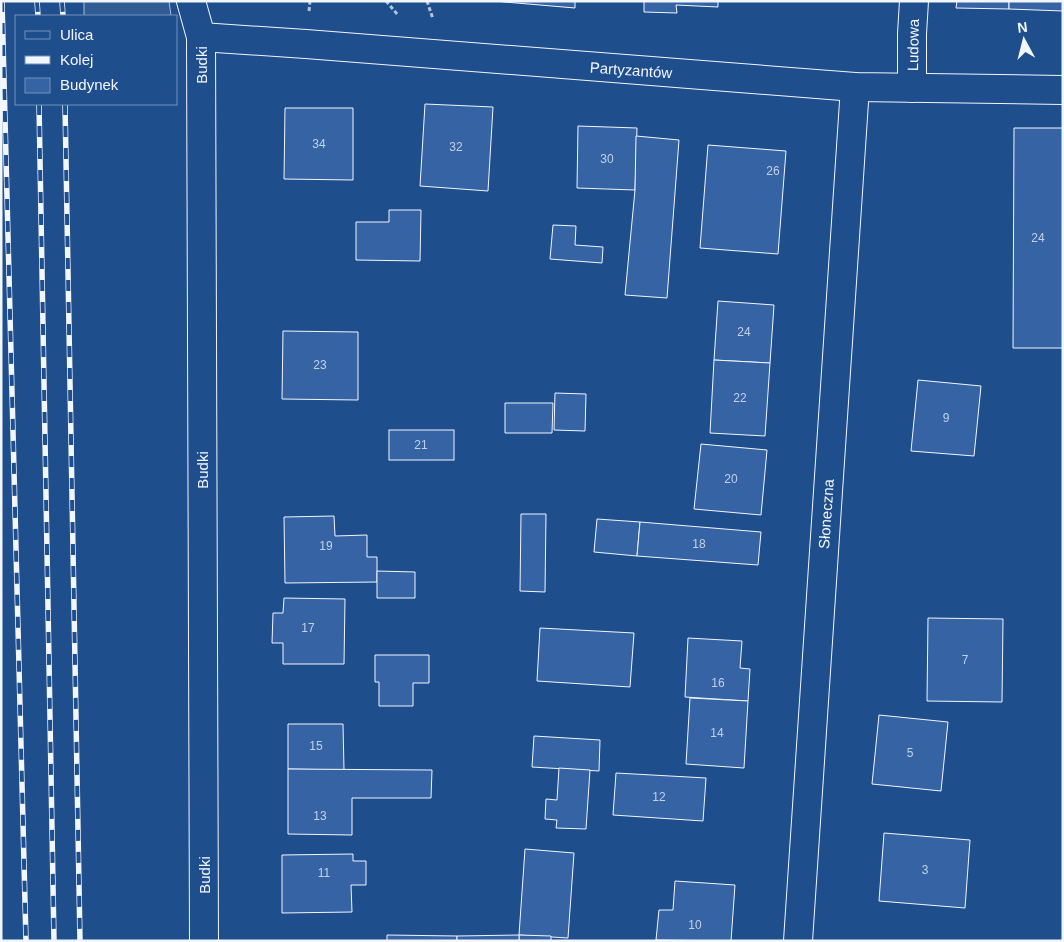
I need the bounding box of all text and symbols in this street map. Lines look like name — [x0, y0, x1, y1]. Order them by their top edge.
legend — [15, 15, 178, 105]
north arrow — [999, 15, 1049, 65]
street label: Ludowa — [904, 18, 922, 71]
text: N — [1016, 19, 1028, 36]
text: Ulica — [60, 26, 94, 43]
street label: Budki — [193, 46, 210, 84]
text: Kolej — [60, 51, 93, 68]
street label: Partyzantów — [589, 59, 673, 81]
text: Budynek — [60, 76, 119, 93]
house number: 34 — [312, 137, 326, 151]
house number: 32 — [449, 140, 463, 154]
house number: 30 — [600, 152, 614, 166]
house number: 26 — [766, 164, 780, 178]
house number: 24 — [1031, 231, 1045, 245]
house number: 24 — [737, 325, 751, 339]
house number: 23 — [313, 358, 327, 372]
house number: 22 — [733, 391, 747, 405]
house number: 9 — [943, 411, 950, 425]
house number: 21 — [414, 438, 428, 452]
street label: Budki — [194, 451, 211, 489]
house number: 20 — [724, 472, 738, 486]
street label: Słoneczna — [815, 478, 837, 550]
house number: 18 — [692, 537, 706, 551]
house number: 19 — [319, 539, 333, 553]
house number: 17 — [301, 621, 315, 635]
house number: 7 — [962, 653, 969, 667]
house number: 16 — [711, 676, 725, 690]
house number: 14 — [710, 726, 724, 740]
house number: 15 — [309, 739, 323, 753]
house number: 5 — [907, 746, 914, 760]
house number: 12 — [652, 790, 666, 804]
house number: 13 — [313, 809, 327, 823]
street label: Budki — [196, 856, 213, 894]
house number: 3 — [922, 863, 929, 877]
house number: 11 — [318, 866, 331, 880]
house number: 10 — [688, 918, 702, 932]

